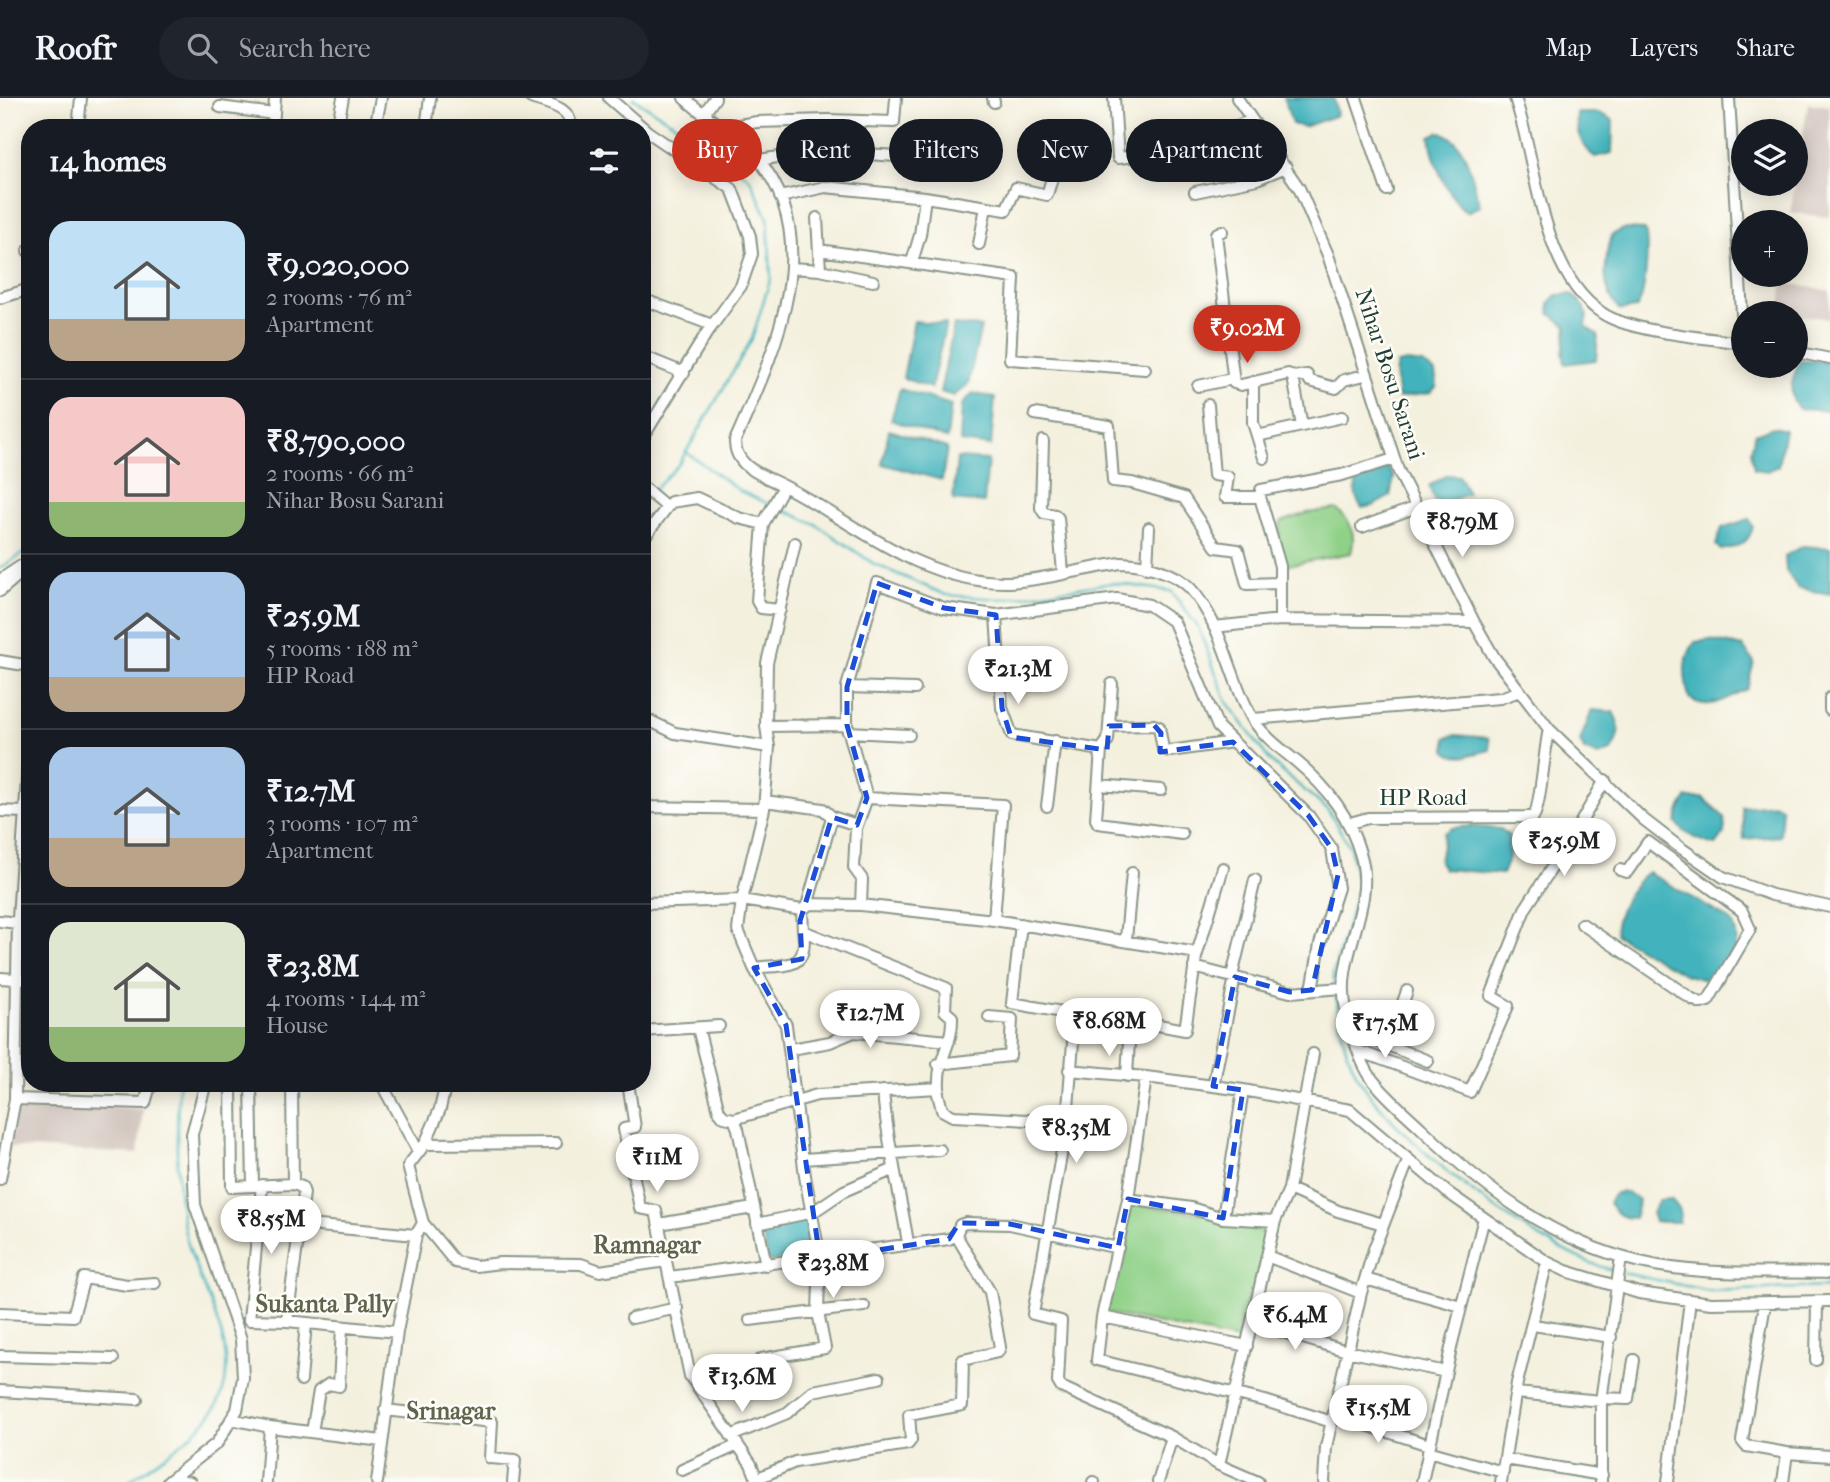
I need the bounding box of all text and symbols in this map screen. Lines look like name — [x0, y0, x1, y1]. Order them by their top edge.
search box — [159, 17, 649, 80]
text: Roofr — [35, 29, 117, 68]
icon: search — [183, 29, 221, 67]
text: Search here — [239, 33, 371, 64]
text: Map — [1546, 34, 1592, 62]
text: Layers — [1630, 34, 1698, 62]
text: Share — [1736, 34, 1795, 62]
chip: Buy — [672, 119, 762, 182]
chip: Rent — [776, 119, 875, 182]
chip: Filters — [889, 119, 1003, 182]
chip: New — [1017, 119, 1112, 182]
chip: Apartment — [1126, 119, 1287, 182]
map controls — [1731, 119, 1808, 378]
button: layers — [1731, 119, 1808, 196]
icon: filters — [585, 142, 623, 180]
text: 14 homes — [49, 144, 166, 179]
button: + — [1731, 210, 1808, 287]
text: ₹9,020,000 — [266, 248, 410, 283]
icon: home — [105, 249, 189, 333]
text: 2 rooms · 76 m² — [266, 284, 412, 311]
street label: Nihar Bosu Sarani — [1350, 285, 1430, 463]
button: − — [1731, 301, 1808, 378]
pin: ₹9.02M — [1190, 306, 1304, 365]
text: Apartment — [266, 311, 374, 338]
text: ₹9.02M — [1209, 314, 1285, 341]
text: ₹8,790,000 — [266, 424, 405, 459]
icon: home — [105, 425, 189, 509]
text: 2 rooms · 66 m² — [266, 460, 413, 487]
text: Nihar Bosu Sarani — [266, 487, 444, 514]
pin: ₹8.79M — [1405, 500, 1519, 559]
text: ₹8.79M — [1426, 508, 1498, 535]
text: ₹25.9M — [266, 599, 360, 634]
icon: home — [105, 600, 189, 684]
text: 5 rooms · 188 m² — [266, 635, 418, 662]
pin: ₹21.3M — [961, 646, 1075, 706]
text: ₹21.3M — [984, 655, 1052, 682]
text: HP Road — [266, 662, 354, 689]
text: ₹12.7M — [266, 774, 355, 809]
icon: home — [105, 775, 189, 859]
street label: HP Road — [1379, 784, 1468, 811]
text: 3 rooms · 107 m² — [266, 810, 418, 837]
pin: ₹25.9M — [1507, 818, 1621, 878]
text: ₹25.9M — [1528, 827, 1600, 854]
text: Apartment — [266, 837, 374, 864]
text: ₹23.8M — [266, 949, 359, 984]
icon: home — [105, 950, 189, 1034]
text: 4 rooms · 144 m² — [266, 985, 426, 1012]
pin: ₹12.7M — [813, 990, 927, 1050]
pin: ₹8.68M — [1052, 998, 1166, 1058]
text: ₹12.7M — [836, 999, 904, 1026]
pin: ₹17.5M — [1328, 1000, 1442, 1060]
text: ₹8.68M — [1072, 1007, 1146, 1034]
text: ₹17.5M — [1352, 1009, 1418, 1036]
text: House — [266, 1012, 328, 1039]
pin: ₹8.35M — [1019, 1105, 1133, 1165]
text: ₹8.35M — [1041, 1114, 1111, 1141]
pin: ₹11M — [616, 1134, 698, 1194]
text: ₹11M — [632, 1143, 682, 1170]
pin: ₹8.55M — [214, 1196, 328, 1256]
text: ₹8.55M — [236, 1205, 306, 1232]
district label: Ramnagar — [593, 1231, 702, 1259]
pin: ₹23.8M — [776, 1240, 890, 1300]
text: ₹23.8M — [797, 1249, 869, 1276]
district label: Sukanta Pally — [256, 1290, 396, 1318]
pin: ₹6.4M — [1246, 1292, 1344, 1352]
text: ₹6.4M — [1262, 1301, 1328, 1328]
pin: ₹13.6M — [685, 1354, 799, 1414]
text: ₹13.6M — [708, 1363, 776, 1390]
pin: ₹15.5M — [1321, 1386, 1435, 1445]
text: ₹15.5M — [1345, 1394, 1411, 1421]
district label: Srinagar — [407, 1397, 496, 1425]

